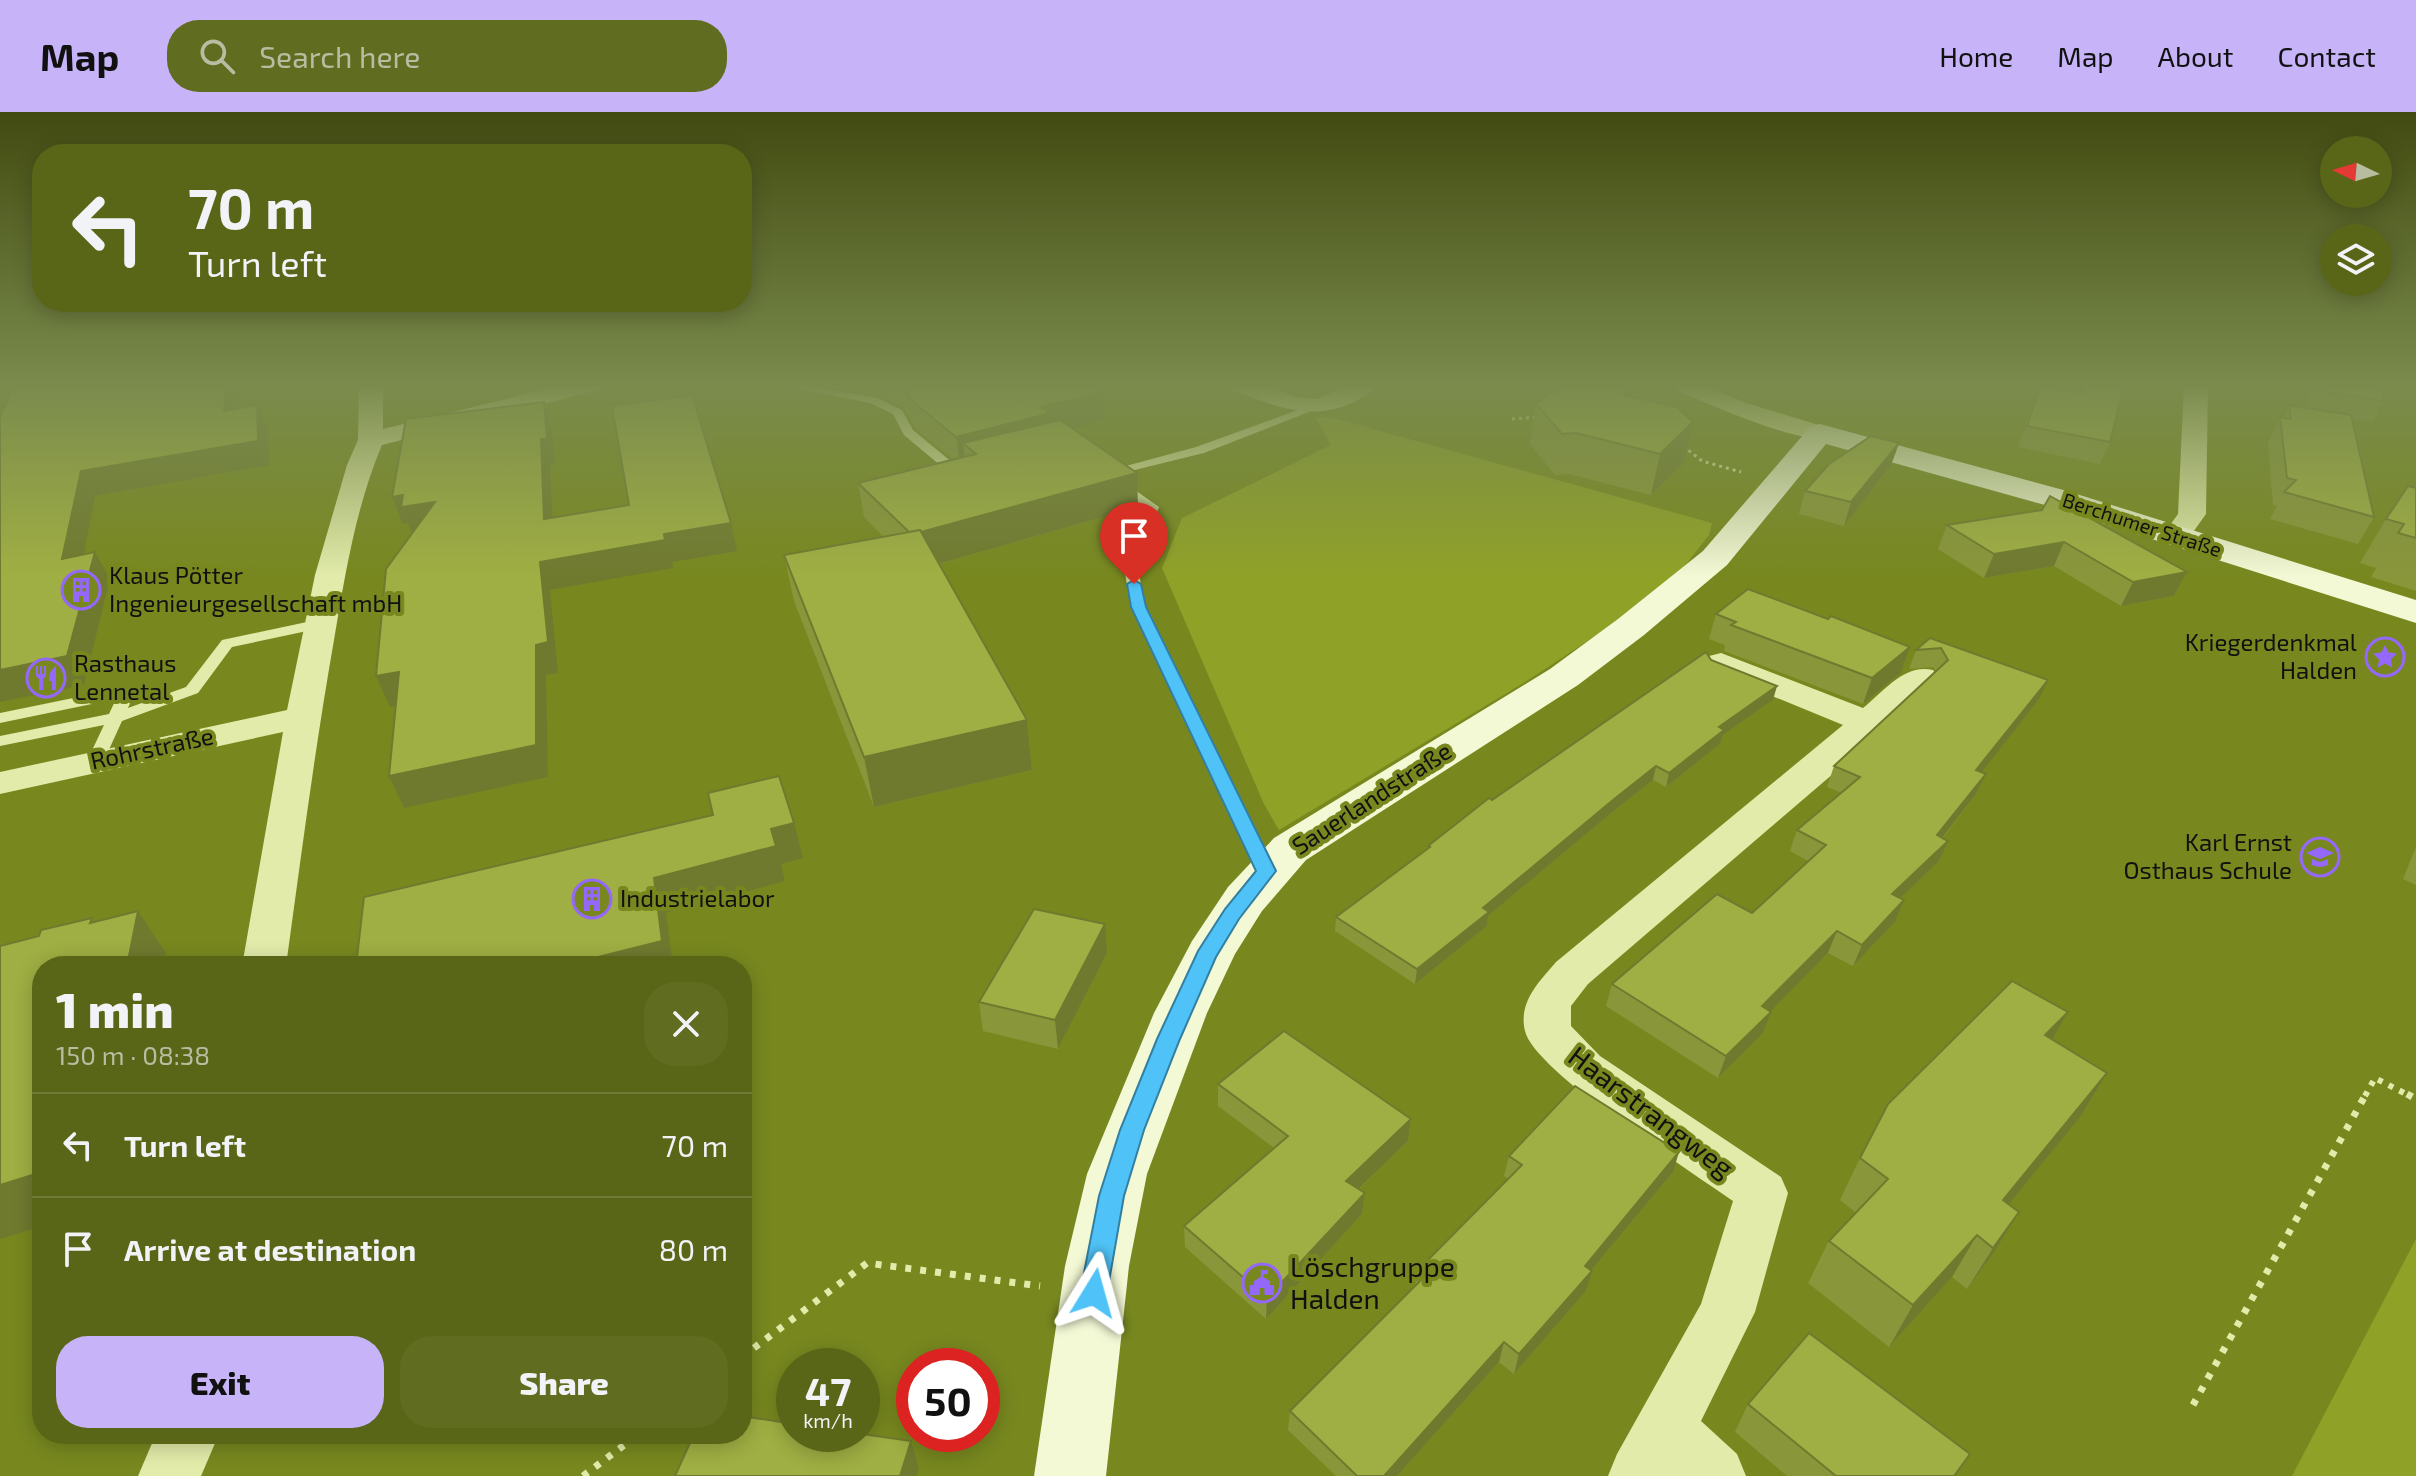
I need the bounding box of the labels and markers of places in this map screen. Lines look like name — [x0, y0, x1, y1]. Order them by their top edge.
pin — [1100, 502, 1168, 584]
place label: Klaus Pötter Ingenieurgesellschaft mbH — [109, 560, 402, 617]
building icon: Klaus Pötter Ingenieurgesellschaft mbH — [60, 569, 102, 611]
place label: Kriegerdenkmal Halden — [2185, 627, 2357, 684]
place icon: Kriegerdenkmal Halden — [2364, 636, 2406, 678]
place label: Rasthaus Lennetal — [74, 648, 176, 705]
restaurant icon: Rasthaus Lennetal — [25, 657, 67, 699]
place label: Karl Ernst Osthaus Schule — [2123, 827, 2292, 884]
school or university icon: Karl Ernst Osthaus Schule — [2299, 836, 2341, 878]
building icon: Industrielabor — [571, 878, 613, 920]
place label: Industrielabor — [620, 883, 775, 912]
place label: Löschgruppe Halden — [1290, 1249, 1455, 1315]
public building icon: Löschgruppe Halden — [1241, 1262, 1283, 1304]

